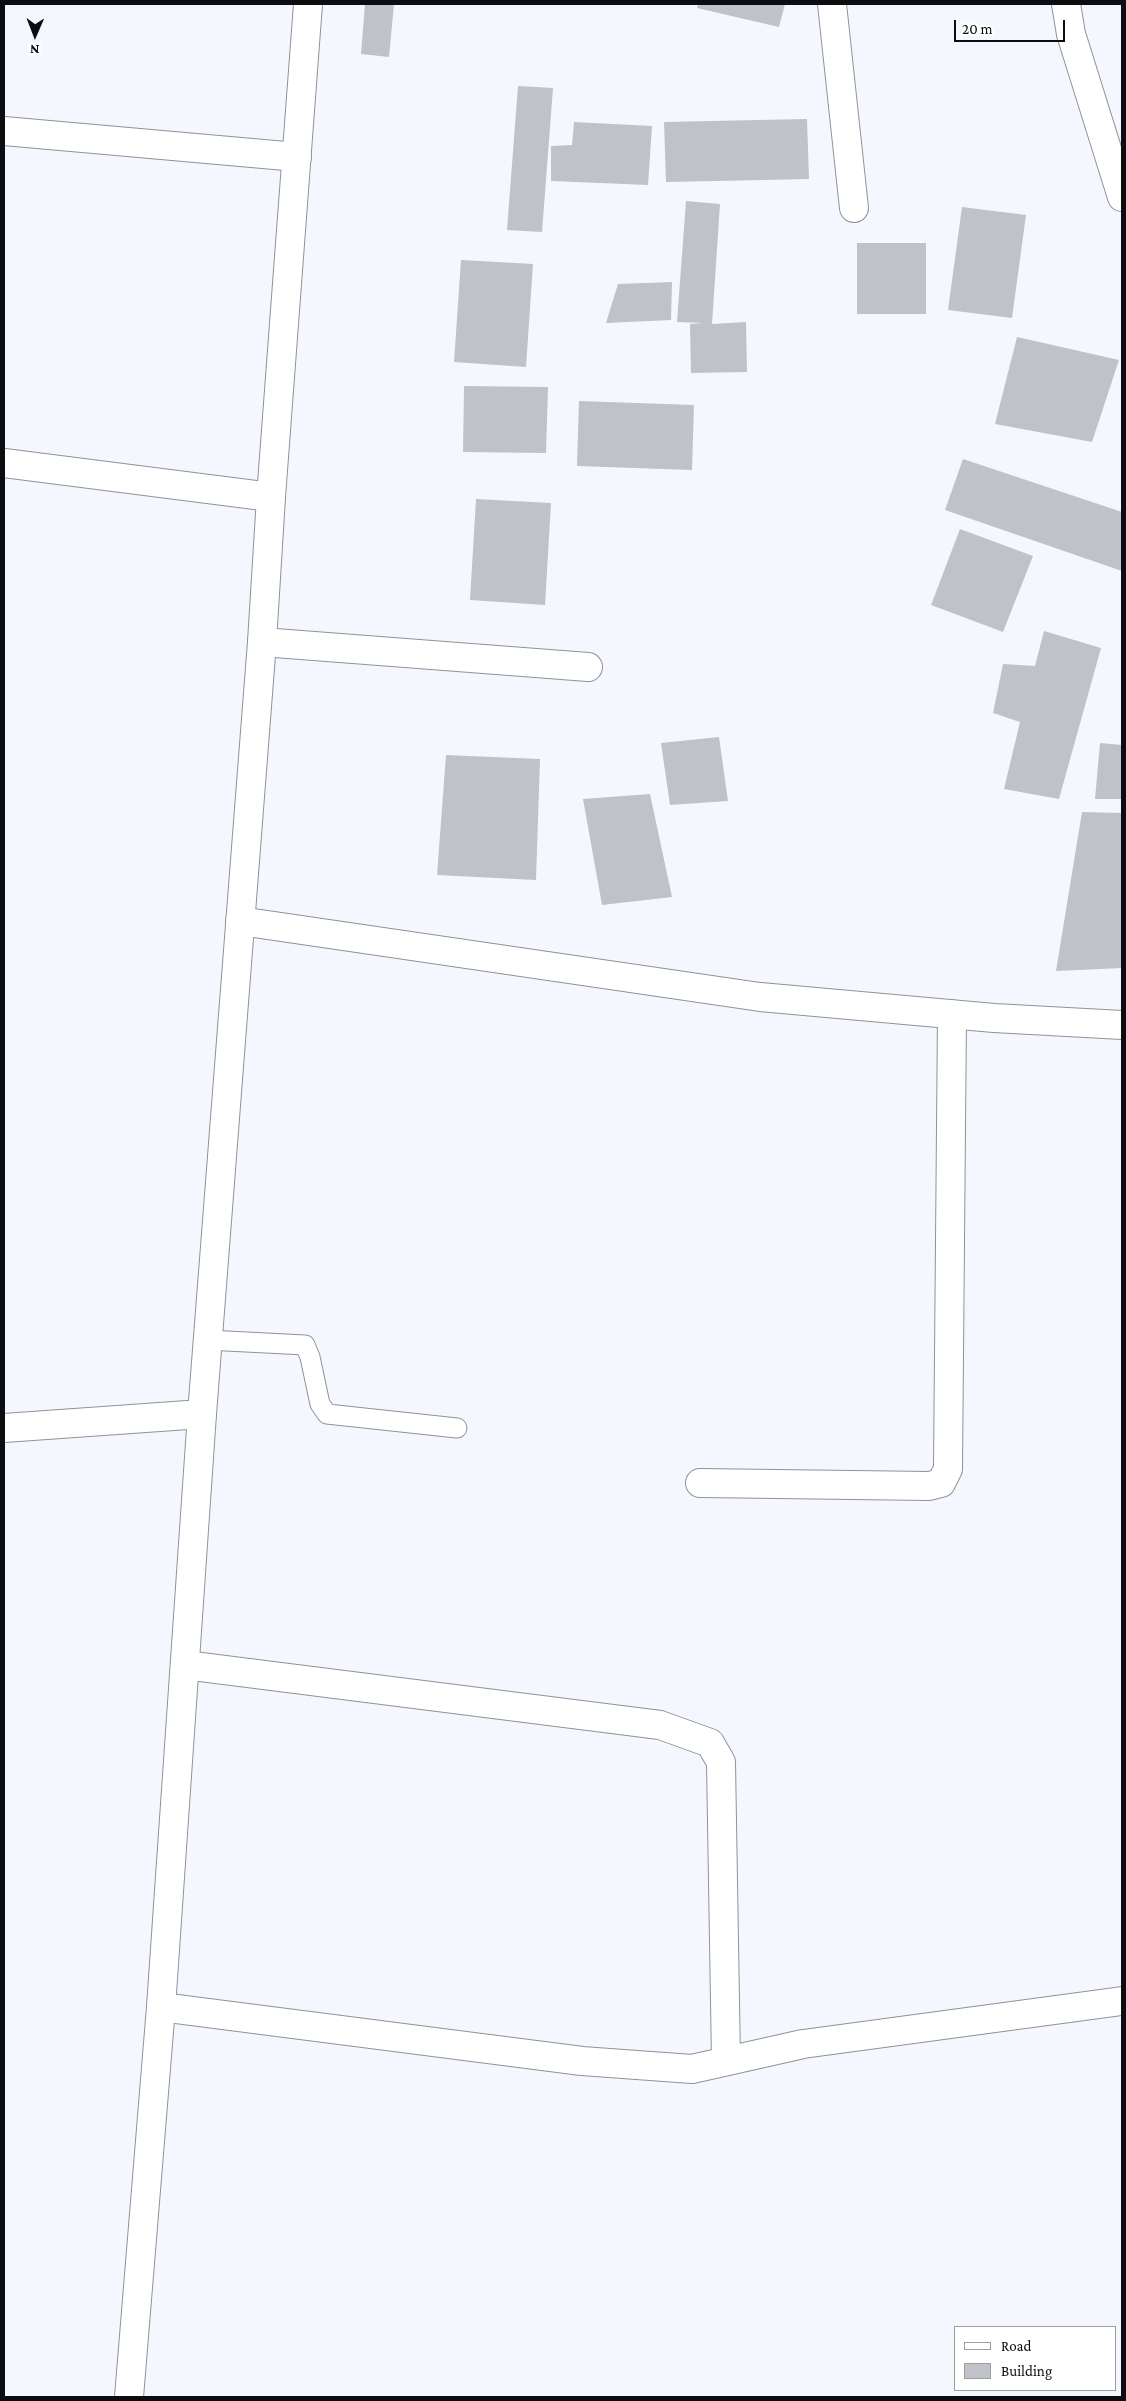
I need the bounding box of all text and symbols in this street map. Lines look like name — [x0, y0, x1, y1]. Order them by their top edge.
north arrow — [10, 10, 60, 60]
scale bar — [956, 10, 1067, 42]
text: 20 m — [962, 21, 993, 37]
text: N — [30, 42, 40, 58]
legend — [954, 2326, 1116, 2391]
text: Road — [1001, 2338, 1031, 2354]
text: Building — [1001, 2363, 1052, 2379]

